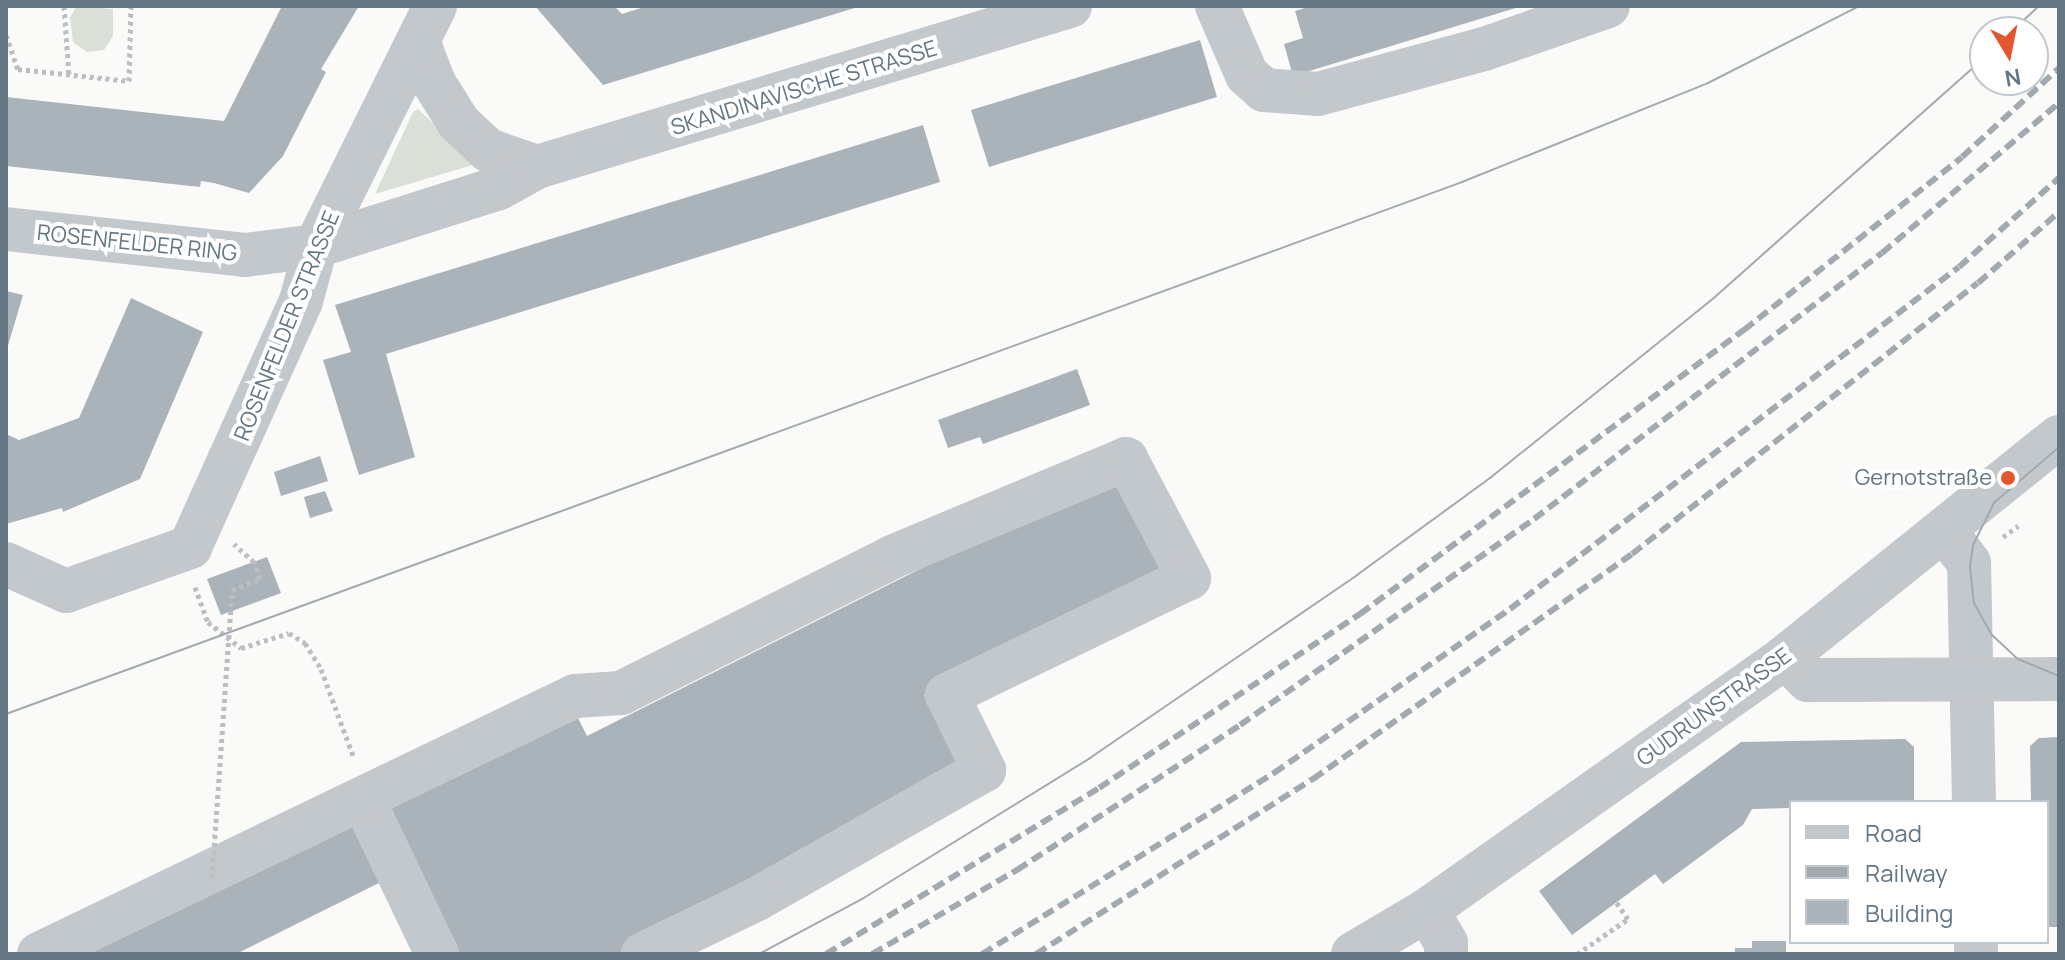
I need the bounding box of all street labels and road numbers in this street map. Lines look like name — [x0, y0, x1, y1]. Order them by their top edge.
street label: SKANDINAVISCHE STRASSE — [668, 35, 940, 141]
street label: ROSENFELDER STRASSE — [229, 207, 345, 445]
street label: ROSENFELDER RING — [36, 219, 238, 267]
street label: GUDRUNSTRASSE — [1632, 642, 1796, 772]

